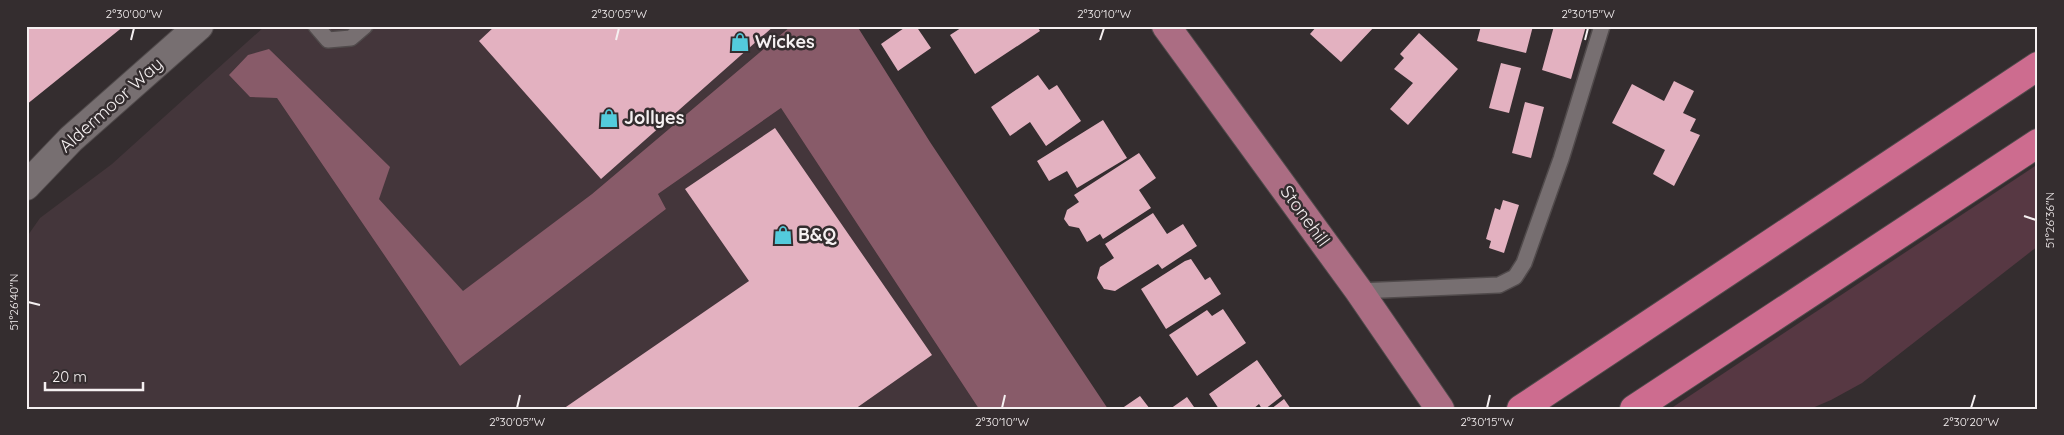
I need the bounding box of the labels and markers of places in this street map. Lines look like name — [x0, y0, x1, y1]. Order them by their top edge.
place label: Wickes — [755, 30, 815, 53]
shop icon: Wickes — [729, 31, 751, 53]
place label: Jollyes — [624, 106, 685, 129]
shop icon: Jollyes — [598, 107, 620, 129]
place label: B&Q — [798, 223, 838, 246]
shop icon: B&Q — [772, 224, 794, 246]

